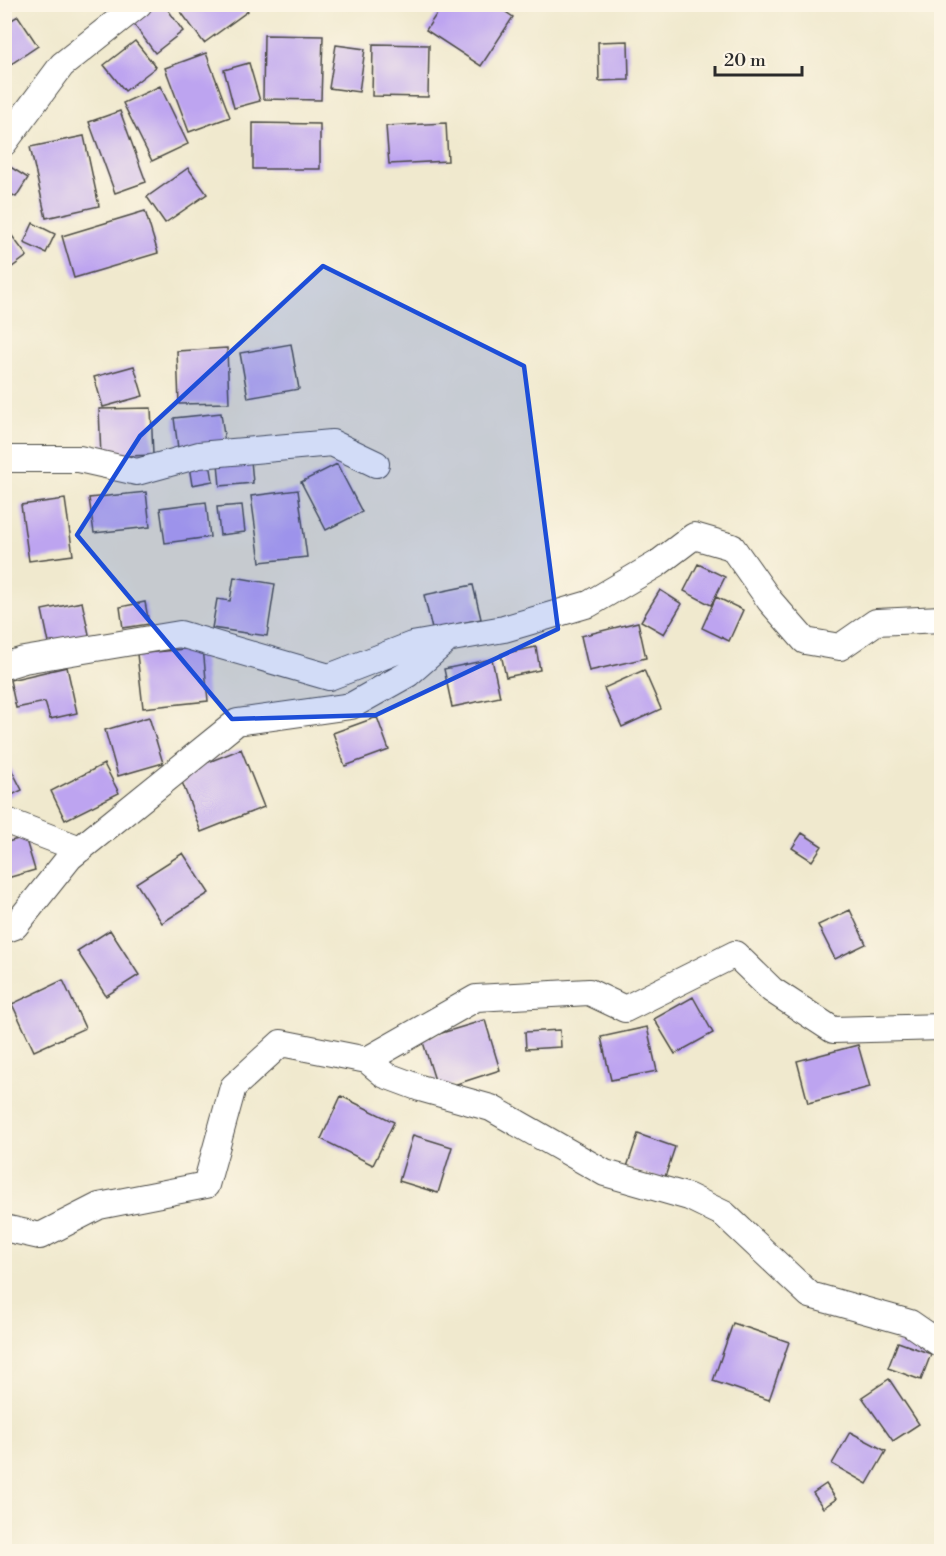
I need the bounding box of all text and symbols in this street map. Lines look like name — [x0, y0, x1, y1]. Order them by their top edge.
scale bar — [715, 39, 802, 77]
text: 20 m — [724, 49, 766, 72]

